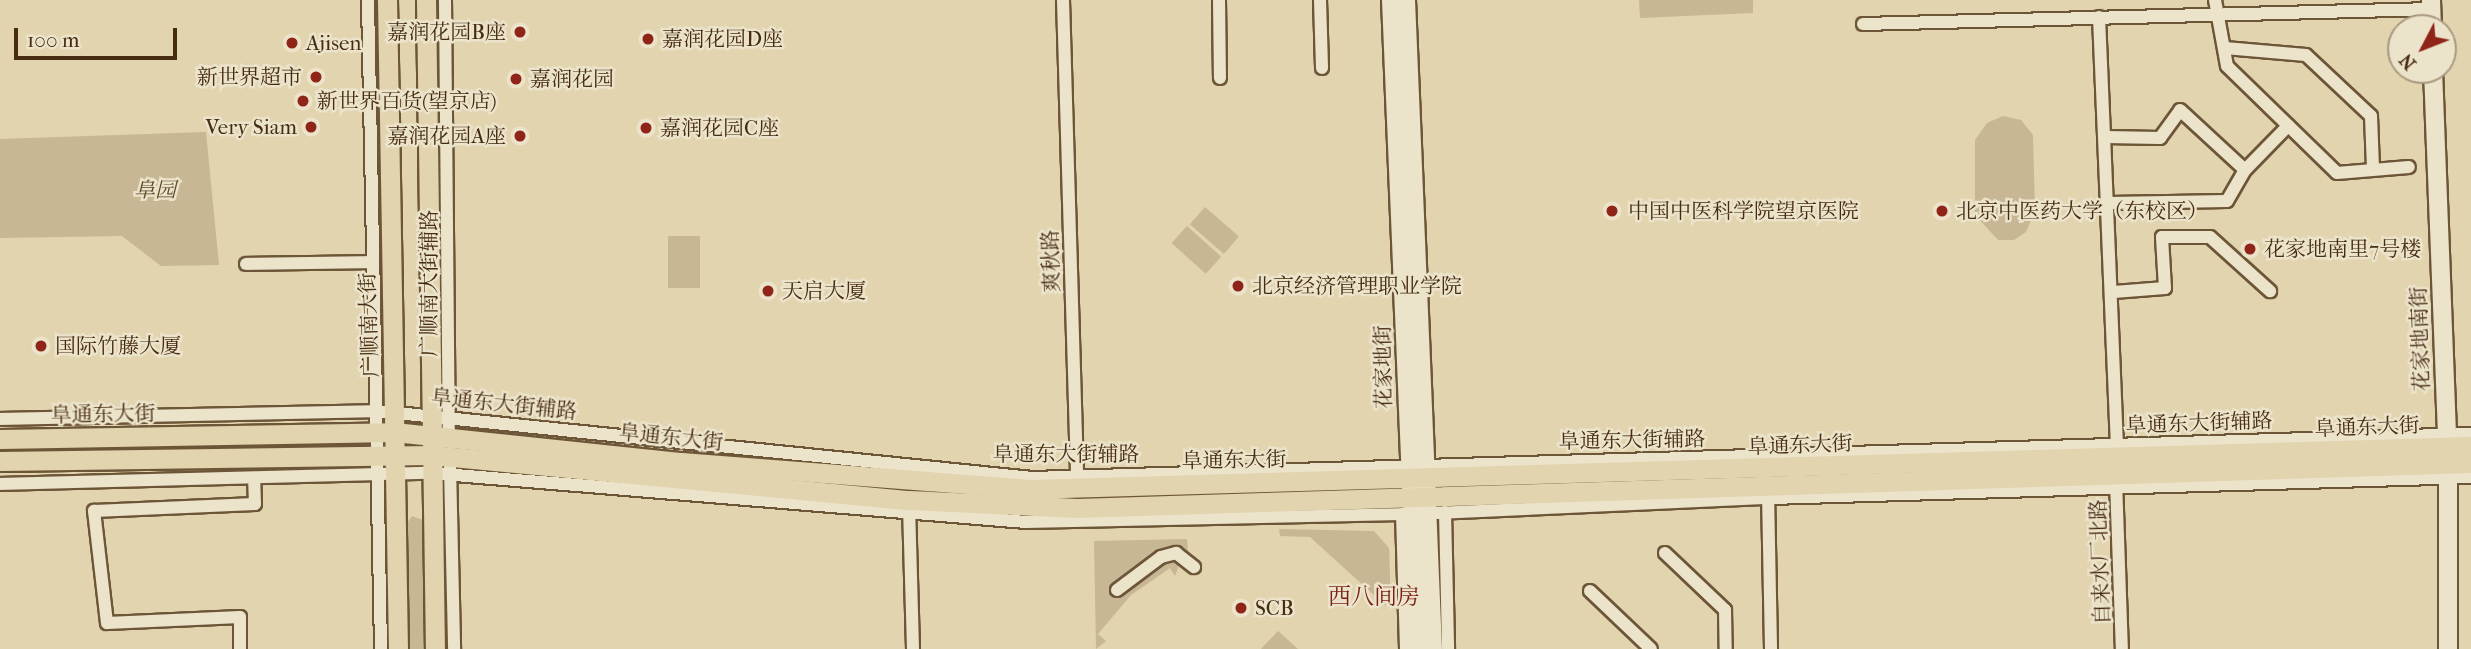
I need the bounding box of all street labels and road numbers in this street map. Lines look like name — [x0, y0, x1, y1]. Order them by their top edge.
street label: 广顺南大街辅路 — [416, 210, 442, 356]
street label: 爽秋路 — [1037, 229, 1065, 293]
street label: 广顺南大街 — [355, 272, 383, 378]
street label: 花家地南街 — [2406, 286, 2434, 392]
street label: 花家地街 — [1370, 325, 1396, 409]
street label: 阜通东大街辅路 — [430, 384, 578, 424]
street label: 阜通东大街 — [50, 400, 156, 428]
street label: 阜通东大街辅路 — [2125, 408, 2273, 438]
street label: 阜通东大街 — [2314, 413, 2420, 441]
street label: 阜通东大街 — [617, 419, 725, 455]
street label: 阜通东大街辅路 — [1558, 426, 1706, 454]
street label: 阜通东大街 — [1747, 431, 1853, 459]
street label: 阜通东大街辅路 — [993, 441, 1139, 467]
street label: 阜通东大街 — [1181, 446, 1287, 474]
street label: 自来水厂北路 — [2085, 499, 2115, 625]

